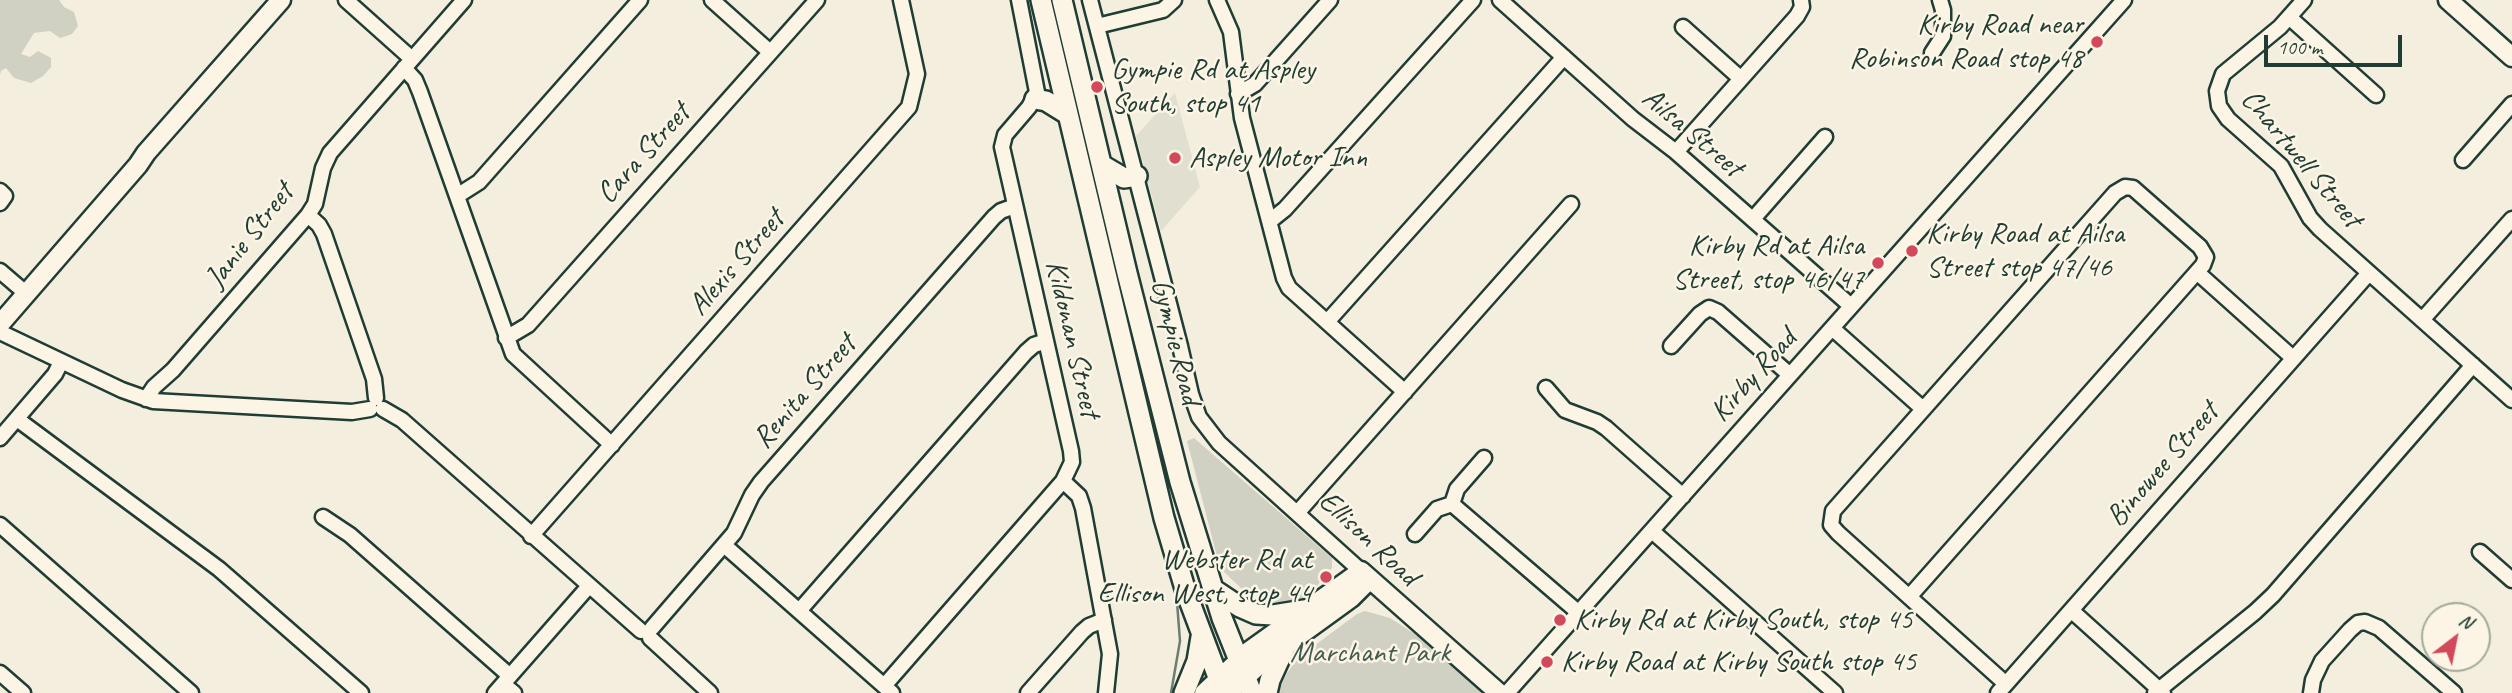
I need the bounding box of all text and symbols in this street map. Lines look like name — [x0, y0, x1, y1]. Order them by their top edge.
place label: Kirby Road near Robinson Road stop 48 — [1849, 7, 2083, 78]
scale bar — [2267, 21, 2405, 65]
marker: Kirby Road near Robinson Road stop 48 — [2089, 34, 2105, 50]
text: 100 m — [2277, 34, 2322, 60]
place label: Gympie Rd at Aspley South, stop 41 — [1111, 52, 1315, 122]
marker: Gympie Rd at Aspley South, stop 41 — [1089, 79, 1105, 95]
street label: Ailsa Street — [1634, 80, 1750, 186]
street label: Chartwell Street — [2233, 82, 2369, 236]
street label: Cara Street — [590, 96, 698, 212]
place label: Aspley Motor Inn — [1189, 140, 1367, 176]
marker: Aspley Motor Inn — [1167, 150, 1183, 166]
street label: Janie Street — [198, 176, 302, 296]
street label: Alexis Street — [681, 203, 793, 323]
place label: Kirby Road at Ailsa Street stop 47/46 — [1926, 216, 2124, 286]
place label: Kirby Rd at Ailsa Street, stop 46/47 — [1672, 228, 1864, 298]
marker: Kirby Road at Ailsa Street stop 47/46 — [1904, 243, 1920, 259]
marker: Kirby Rd at Ailsa Street, stop 46/47 — [1870, 255, 1886, 271]
street label: Kildonan Street — [1036, 257, 1108, 421]
street label: Gympie Road — [1142, 276, 1208, 408]
street label: Kirby Road — [1703, 322, 1805, 430]
street label: Renita Street — [746, 328, 864, 456]
street label: Binowee Street — [2099, 395, 2227, 535]
street label: Ellison Road — [1311, 484, 1425, 594]
place label: Webster Rd at Ellison West, stop 44 — [1097, 542, 1312, 612]
marker: Webster Rd at Ellison West, stop 44 — [1318, 569, 1334, 585]
place label: Kirby Rd at Kirby South, stop 45 — [1574, 602, 1913, 638]
north arrow — [2421, 602, 2491, 672]
text: N — [2455, 608, 2477, 634]
marker: Kirby Rd at Kirby South, stop 45 — [1552, 612, 1568, 628]
park label: Marchant Park — [1290, 635, 1450, 671]
place label: Kirby Road at Kirby South stop 45 — [1561, 644, 1916, 680]
marker: Kirby Road at Kirby South stop 45 — [1539, 654, 1555, 670]

